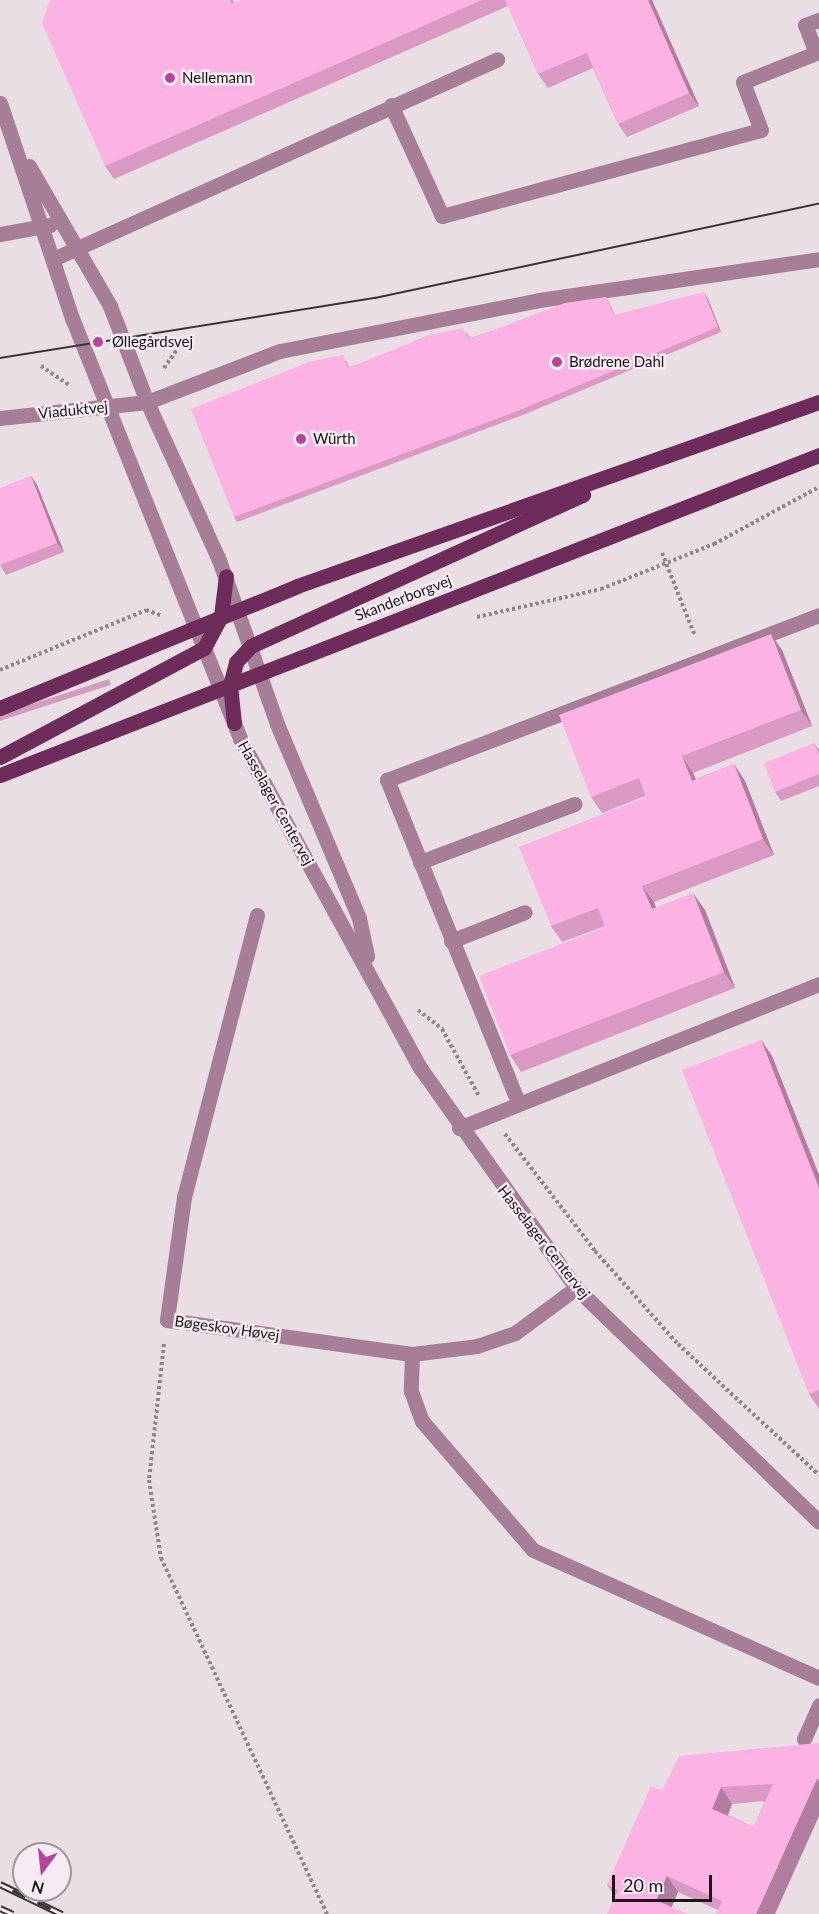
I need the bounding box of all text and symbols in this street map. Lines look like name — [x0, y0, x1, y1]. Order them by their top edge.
place label: Nellemann — [182, 69, 253, 87]
marker: Nellemann — [163, 71, 177, 85]
marker: Øllegårdsvej — [89, 333, 107, 351]
place label: Øllegårdsvej — [112, 333, 193, 351]
place label: Brødrene Dahl — [569, 353, 664, 371]
marker: Brødrene Dahl — [550, 355, 564, 369]
street label: Viaduktvej — [37, 397, 109, 423]
place label: Würth — [313, 430, 356, 448]
marker: Würth — [294, 432, 308, 446]
street label: Skanderborgvej — [352, 571, 454, 625]
street label: Hasselager Centervej — [234, 738, 318, 868]
street label: Hasselager Centervej — [494, 1182, 594, 1302]
street label: Bøgeskov Høvej — [173, 1312, 281, 1344]
north arrow — [12, 1842, 72, 1902]
scale bar — [615, 1863, 716, 1901]
text: 20 m — [623, 1874, 663, 1896]
text: N — [29, 1877, 46, 1899]

